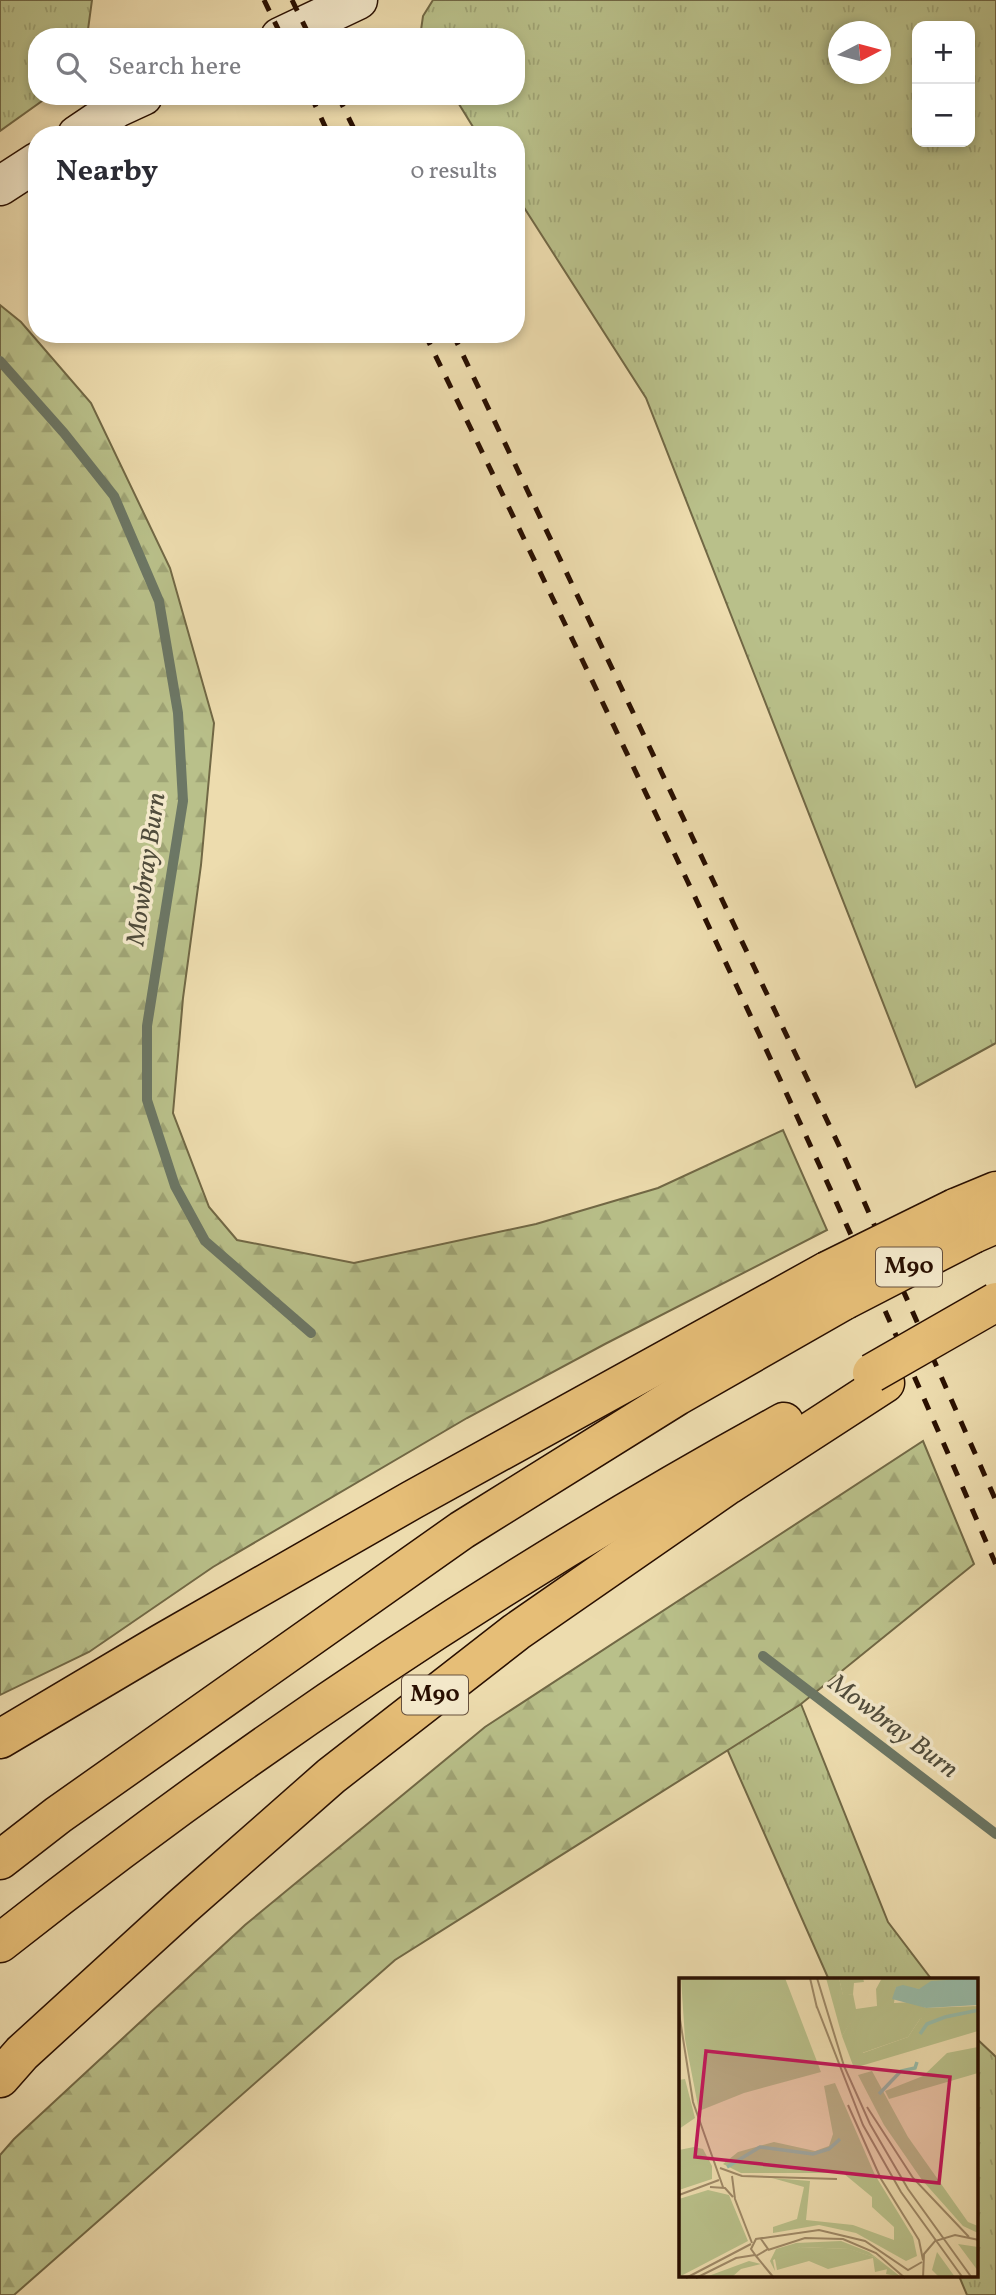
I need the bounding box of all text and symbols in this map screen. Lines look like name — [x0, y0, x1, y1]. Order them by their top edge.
north arrow — [828, 21, 891, 84]
map controls — [912, 21, 975, 147]
button: + — [912, 21, 975, 84]
search box — [28, 28, 525, 105]
icon: search — [52, 48, 90, 86]
text: Search here — [108, 49, 241, 85]
button: − — [912, 84, 975, 147]
text: Nearby — [56, 151, 158, 193]
text: 0 results — [410, 156, 497, 188]
water label: Mowbray Burn — [118, 790, 176, 949]
road number: M90 — [876, 1248, 942, 1286]
water label: Mowbray Burn — [820, 1666, 965, 1788]
road number: M90 — [402, 1676, 468, 1714]
inset map — [679, 1978, 978, 2278]

